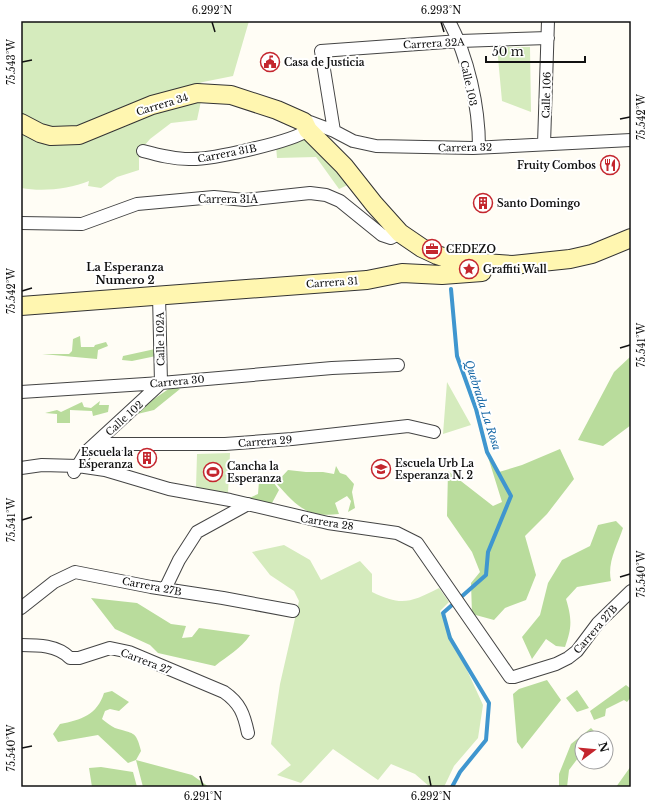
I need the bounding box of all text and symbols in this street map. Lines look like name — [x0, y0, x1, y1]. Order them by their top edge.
text: 6.292°N — [192, 4, 232, 17]
text: 6.293°N — [421, 4, 461, 17]
street label: Carrera 32A — [403, 35, 466, 52]
scale bar — [486, 38, 585, 64]
text: 75.543°W — [5, 39, 18, 85]
text: 50 m — [492, 44, 524, 59]
public building icon: Casa de Justicia — [259, 51, 281, 73]
place label: Casa de Justicia — [284, 56, 365, 69]
street label: Calle 103 — [457, 59, 480, 107]
street label: Calle 106 — [539, 71, 554, 119]
street label: Carrera 34 — [135, 90, 190, 119]
text: 75.542°W — [635, 94, 648, 140]
street label: Carrera 31B — [196, 141, 258, 166]
street label: Carrera 32 — [438, 141, 492, 154]
restaurant icon: Fruity Combos — [599, 154, 621, 176]
place label: Fruity Combos — [517, 159, 596, 172]
building icon: Santo Domingo — [472, 192, 494, 214]
street label: Carrera 31A — [198, 193, 258, 206]
place label: Santo Domingo — [497, 197, 580, 210]
office icon: CEDEZO — [421, 238, 443, 260]
place label: CEDEZO — [446, 243, 496, 256]
place icon: Graffiti Wall — [458, 258, 480, 280]
district label: La Esperanza Numero 2 — [86, 260, 164, 287]
place label: Graffiti Wall — [483, 263, 547, 276]
text: 75.542°W — [5, 268, 18, 314]
street label: Carrera 31 — [305, 274, 359, 291]
street label: Calle 102A — [154, 312, 167, 366]
text: 75.541°W — [635, 323, 648, 367]
water label: Quebrada La Rosa — [462, 358, 504, 452]
street label: Carrera 30 — [149, 373, 205, 390]
street label: Calle 102 — [103, 398, 146, 439]
street label: Carrera 29 — [237, 433, 293, 450]
place label: Escuela la Esperanza — [78, 446, 133, 471]
building icon: Escuela la Esperanza — [136, 447, 158, 469]
place label: Escuela Urb La Esperanza N. 2 — [395, 457, 474, 482]
school or university icon: Escuela Urb La Esperanza N. 2 — [370, 458, 392, 480]
place label: Cancha la Esperanza — [227, 460, 282, 485]
sports icon: Cancha la Esperanza — [202, 461, 224, 483]
text: 75.541°W — [5, 498, 18, 542]
street label: Carrera 28 — [299, 512, 355, 533]
text: 75.540°W — [635, 550, 648, 598]
street label: Carrera 27B — [121, 574, 183, 599]
street label: Carrera 27B — [571, 602, 620, 656]
street label: Carrera 27 — [119, 646, 174, 677]
text: 75.540°W — [5, 724, 18, 772]
north arrow — [574, 730, 614, 770]
text: N — [595, 740, 612, 755]
text: 6.291°N — [184, 790, 222, 803]
text: 6.292°N — [411, 790, 451, 803]

